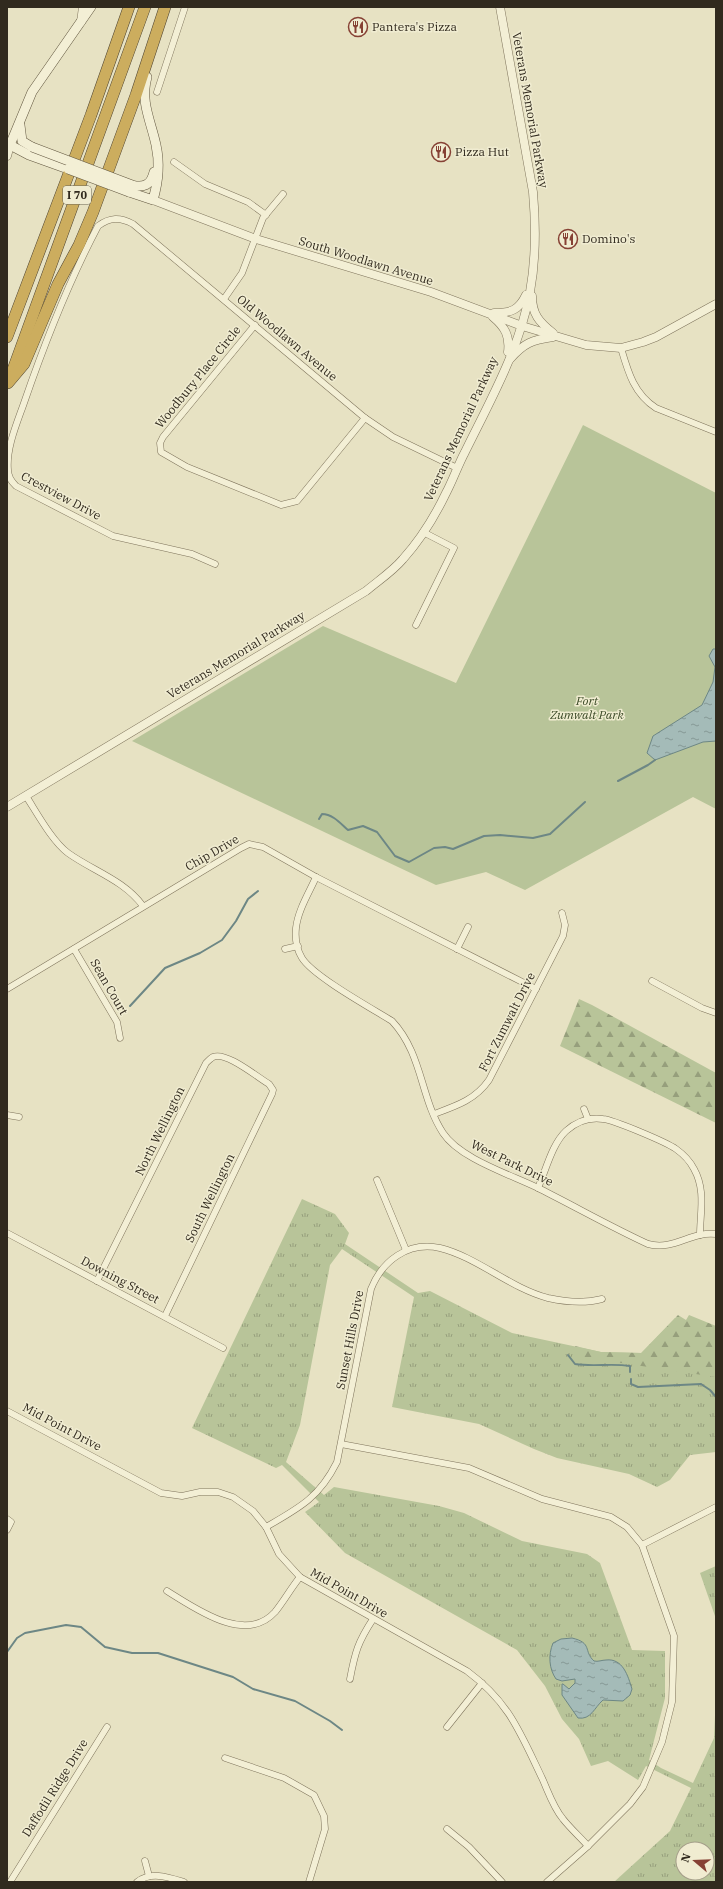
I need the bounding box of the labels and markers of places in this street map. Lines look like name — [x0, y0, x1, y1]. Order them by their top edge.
restaurant icon: Pantera's Pizza — [347, 16, 369, 38]
place label: Pantera's Pizza — [372, 19, 457, 34]
restaurant icon: Pizza Hut — [430, 141, 452, 163]
place label: Pizza Hut — [455, 144, 509, 159]
restaurant icon: Domino's — [557, 228, 579, 250]
place label: Domino's — [582, 231, 636, 246]

